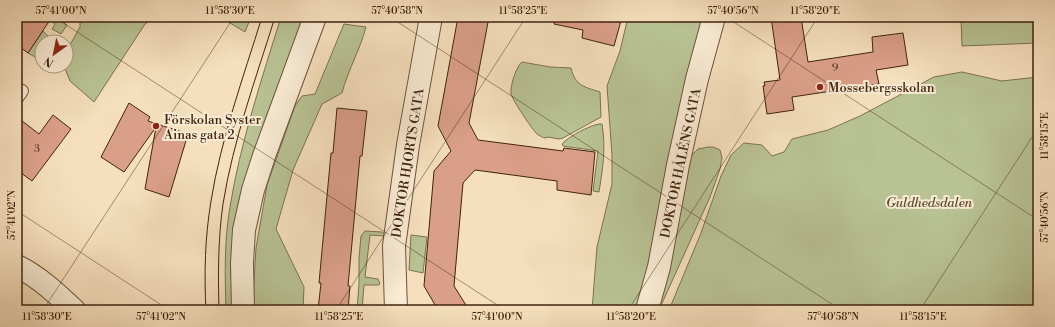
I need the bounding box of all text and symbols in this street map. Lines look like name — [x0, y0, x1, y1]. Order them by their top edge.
text: 57°41'00"N — [36, 5, 87, 17]
text: 11°58'30"E — [205, 5, 255, 17]
text: 57°40'58"N — [371, 5, 423, 17]
text: 11°58'25"E — [499, 5, 547, 17]
text: 57°40'56"N — [707, 5, 759, 17]
text: 11°58'20"E — [790, 5, 840, 17]
north arrow — [34, 34, 74, 74]
text: N — [41, 53, 57, 70]
house number: 9 — [832, 61, 839, 75]
place label: Mossebergsskolan — [828, 80, 935, 96]
marker: Mossebergsskolan — [815, 82, 825, 92]
street label: DOKTOR HJORTS GATA — [388, 86, 428, 239]
street label: DOKTOR HÅLÉNS GATA — [656, 86, 705, 240]
place label: Förskolan Syster Ainas gata 2 — [163, 112, 261, 143]
text: 11°58'15"E — [1039, 112, 1051, 160]
marker: Förskolan Syster Ainas gata 2 — [151, 121, 161, 131]
house number: 3 — [34, 142, 40, 156]
text: 57°41'02"N — [6, 190, 18, 240]
text: 57°40'56"N — [1039, 191, 1051, 243]
park label: Guldhedsdalen — [886, 195, 973, 211]
text: 11°58'30"E — [22, 311, 72, 323]
text: 57°41'02"N — [136, 311, 186, 323]
text: 11°58'25"E — [315, 311, 363, 323]
text: 57°41'00"N — [472, 311, 523, 323]
text: 11°58'20"E — [606, 311, 656, 323]
text: 57°40'58"N — [807, 311, 859, 323]
text: 11°58'15"E — [899, 311, 947, 323]

